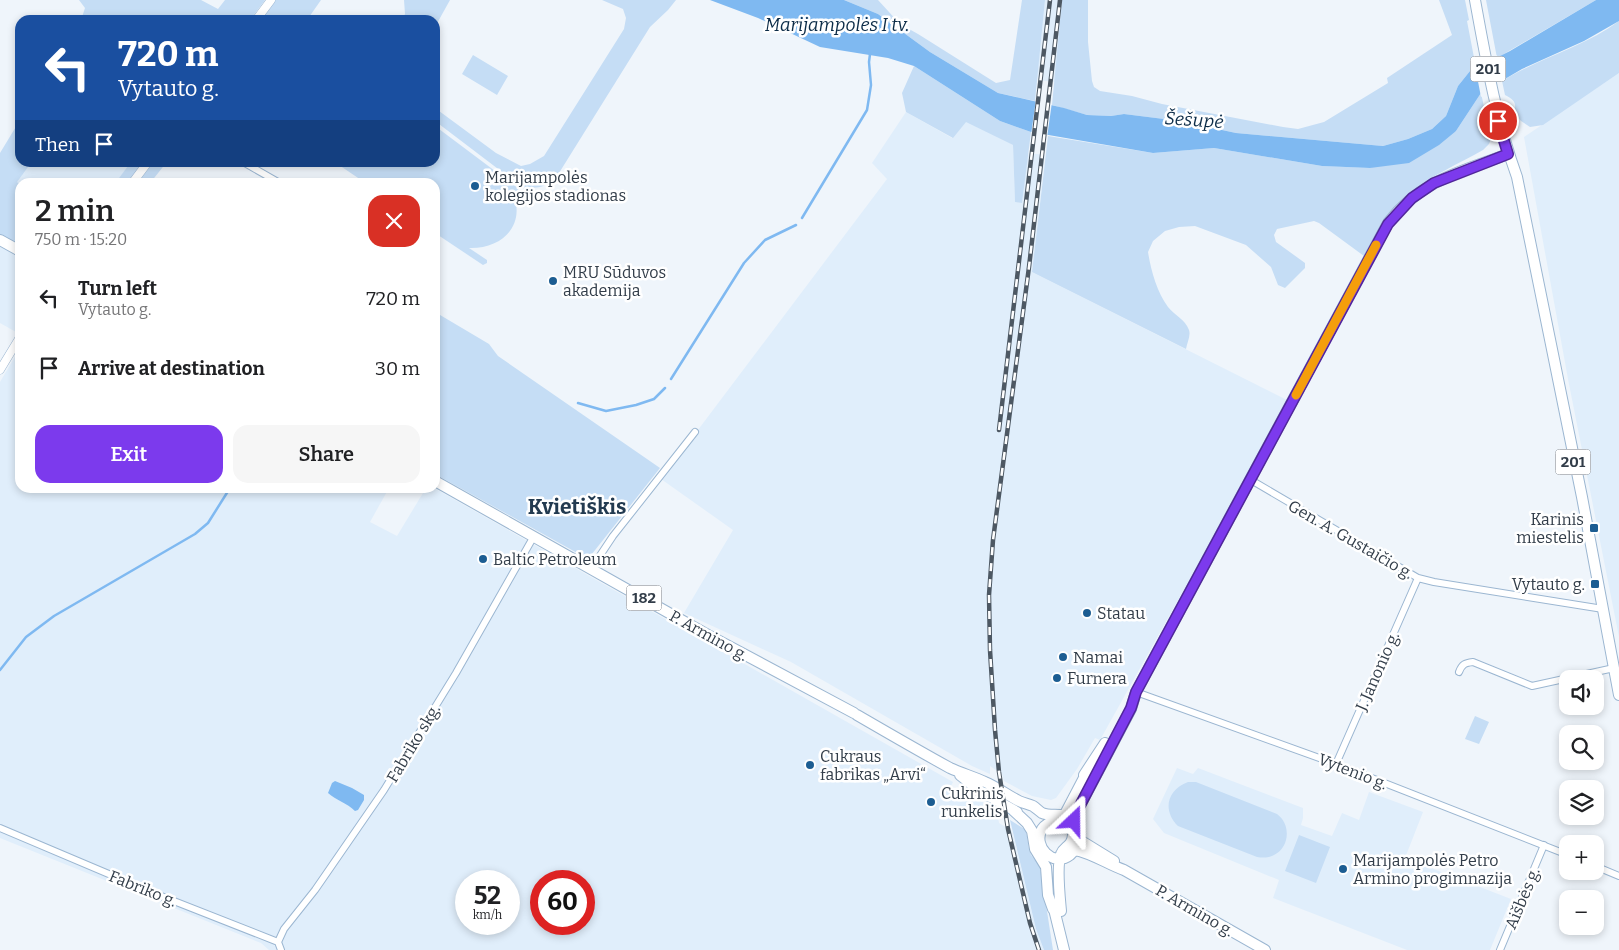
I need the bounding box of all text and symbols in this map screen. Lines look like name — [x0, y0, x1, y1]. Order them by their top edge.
water label: Marijampolės I tv. — [765, 14, 909, 36]
text: 720 m — [118, 33, 218, 75]
icon: left — [35, 35, 100, 100]
road number: 201 — [1470, 56, 1506, 82]
text: Vytauto g. — [118, 75, 219, 102]
pin — [1477, 100, 1519, 142]
water label: Šešupė — [1164, 107, 1224, 133]
icon: arrive — [1484, 107, 1512, 135]
icon: arrive — [90, 130, 118, 158]
text: Then — [35, 133, 80, 156]
place label: Marijampolės kolegijos stadionas — [485, 168, 626, 205]
marker: Marijampolės kolegijos stadionas — [469, 180, 481, 192]
text: 2 min — [35, 193, 114, 229]
button: close — [368, 195, 420, 247]
text: 750 m · 15:20 — [35, 230, 127, 249]
place label: MRU Sūduvos akademija — [563, 263, 666, 300]
marker: MRU Sūduvos akademija — [547, 275, 559, 287]
text: Turn left — [78, 277, 157, 300]
icon: left — [35, 284, 63, 312]
text: 720 m — [366, 287, 420, 310]
text: Vytauto g. — [78, 300, 151, 319]
icon: arrive — [35, 354, 63, 382]
text: Arrive at destination — [78, 357, 265, 380]
text: 30 m — [375, 357, 420, 380]
button: Exit — [35, 425, 223, 483]
button: Share — [233, 425, 420, 483]
road number: 201 — [1556, 450, 1590, 474]
district label: Kvietiškis — [528, 494, 626, 520]
street label: Gen. A. Gustaičio g. — [1285, 496, 1417, 583]
place label: Karinis miestelis — [1516, 510, 1584, 547]
marker: Karinis miestelis — [1588, 522, 1600, 534]
place label: Baltic Petroleum — [493, 550, 617, 569]
marker: Baltic Petroleum — [477, 553, 489, 565]
place label: Vytauto g. — [1512, 575, 1585, 594]
marker: Vytauto g. — [1589, 578, 1601, 590]
road number: 182 — [626, 586, 662, 610]
place label: Statau — [1097, 604, 1145, 623]
street label: P. Armino g. — [666, 606, 751, 665]
marker: Statau — [1081, 607, 1093, 619]
street label: J. Janonio g. — [1351, 629, 1403, 715]
place label: Namai — [1073, 648, 1123, 667]
marker: Namai — [1057, 651, 1069, 663]
place label: Furnera — [1067, 669, 1127, 688]
map controls — [1559, 670, 1604, 935]
button: sound — [1559, 670, 1604, 715]
marker: Furnera — [1051, 672, 1063, 684]
street label: Fabriko skg. — [383, 701, 444, 786]
button: search — [1559, 725, 1604, 770]
place label: Cukraus fabrikas „Arvi“ — [820, 747, 926, 784]
street label: Vytenio g. — [1316, 750, 1390, 793]
marker: Cukraus fabrikas „Arvi“ — [804, 759, 816, 771]
button: layers — [1559, 780, 1604, 825]
place label: Cukrinis runkelis — [941, 784, 1004, 821]
position arrow — [1047, 794, 1099, 846]
marker: Cukrinis runkelis — [925, 796, 937, 808]
button: + — [1559, 835, 1604, 880]
place label: Marijampolės Petro Armino progimnazija — [1353, 851, 1512, 888]
marker: Marijampolės Petro Armino progimnazija — [1337, 863, 1349, 875]
street label: Aišbės g. — [1501, 865, 1544, 932]
street label: Fabriko g. — [106, 866, 179, 911]
speed limit sign: 60 — [530, 870, 595, 935]
text: 52 — [474, 881, 501, 911]
street label: P. Armino g. — [1152, 881, 1237, 940]
button: − — [1559, 890, 1604, 935]
text: km/h — [473, 908, 502, 922]

